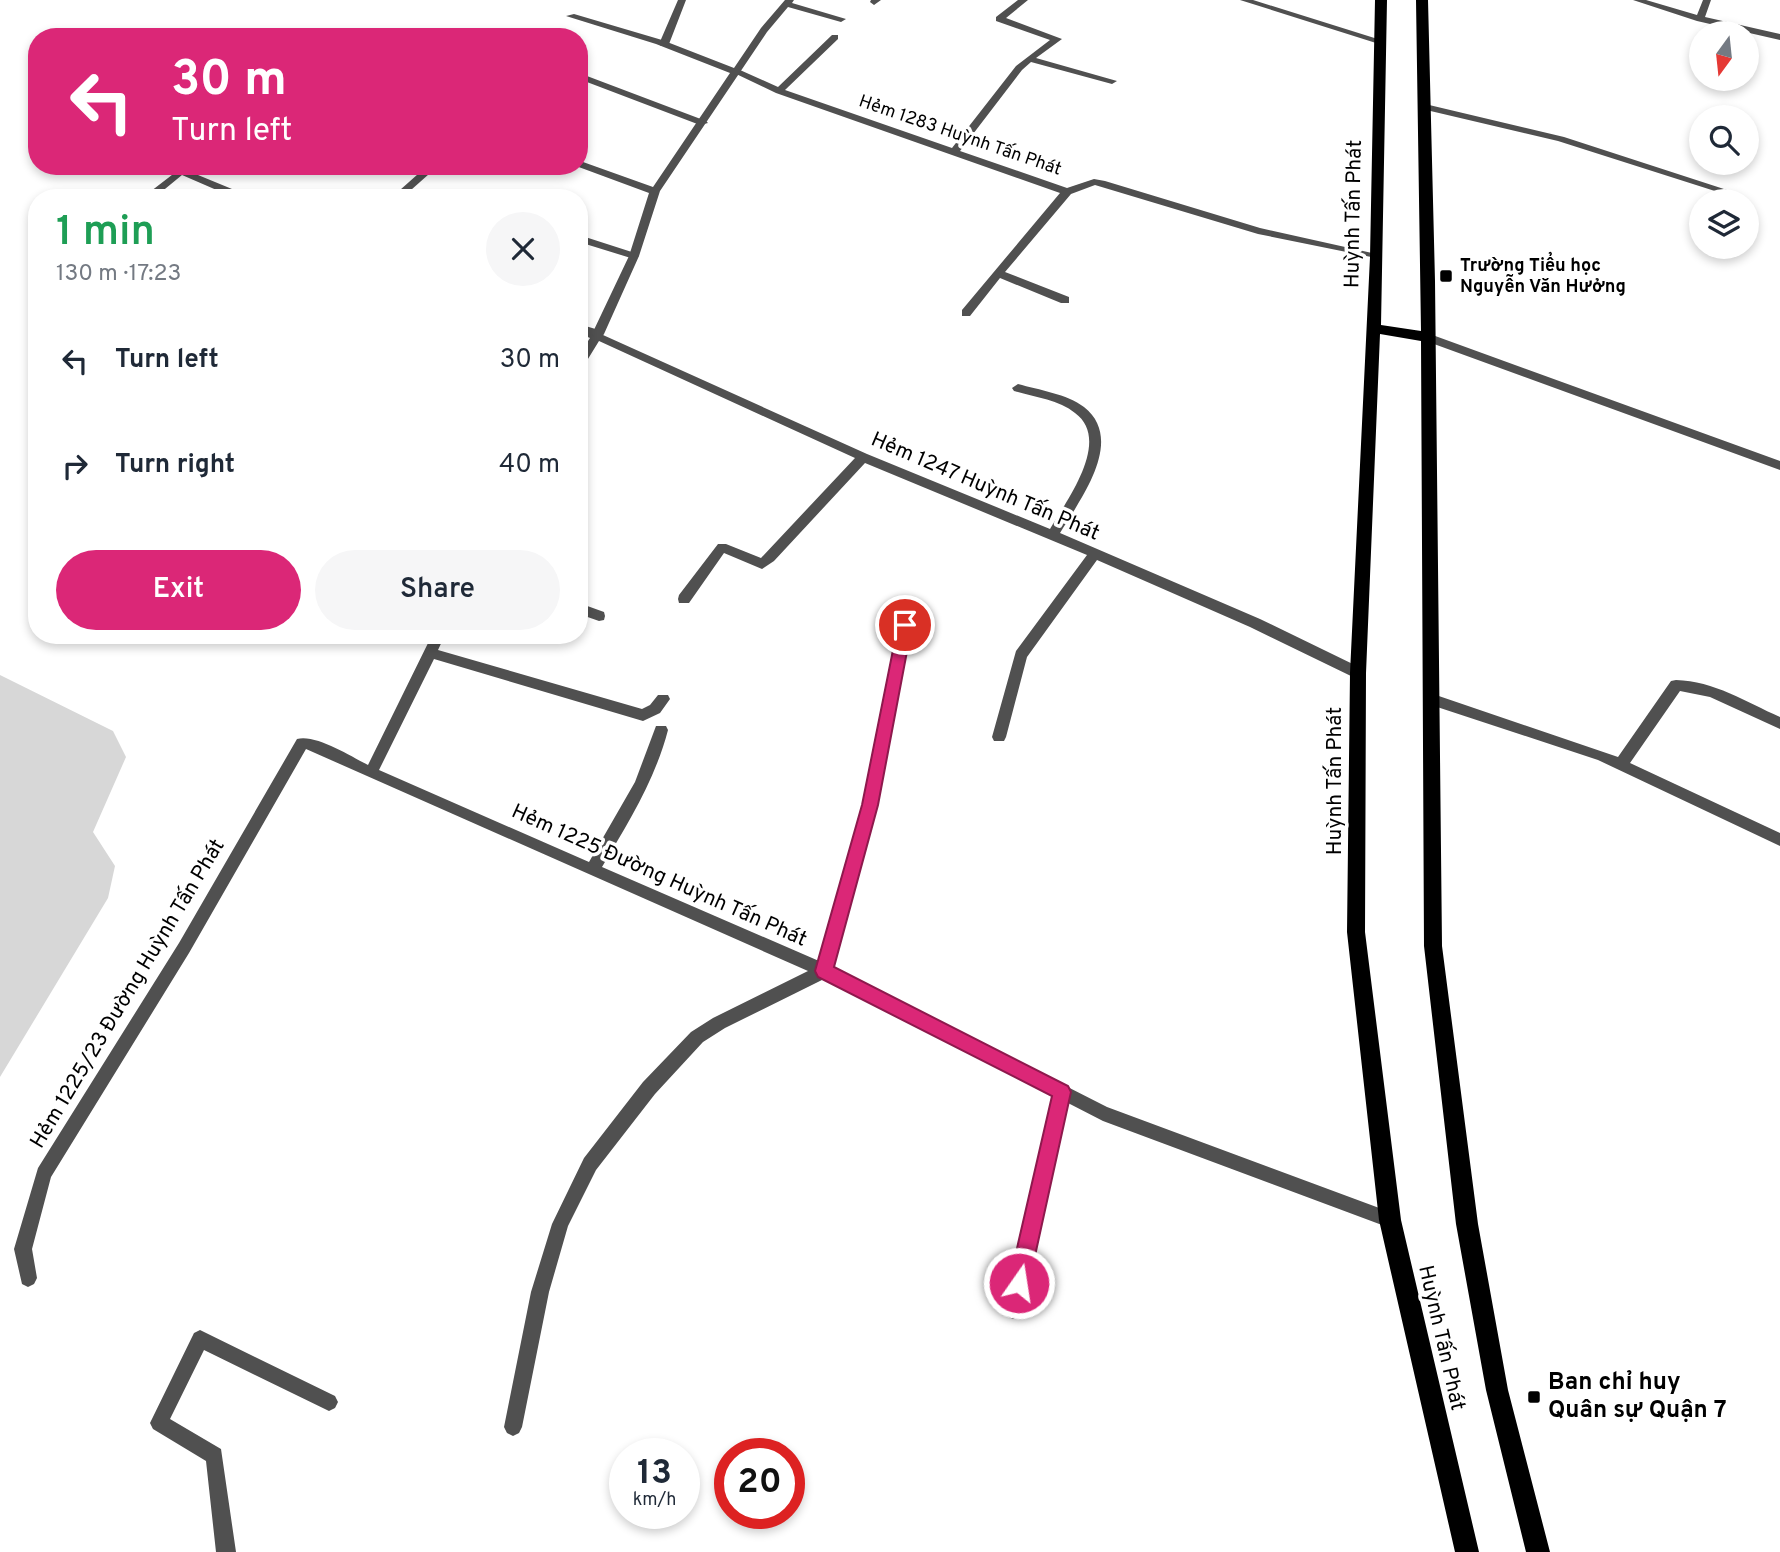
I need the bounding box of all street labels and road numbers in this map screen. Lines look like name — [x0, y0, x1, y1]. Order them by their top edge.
street label: Hẻm 1283 Huỳnh Tấn Phát — [856, 90, 1065, 182]
street label: Huỳnh Tấn Phát — [1339, 140, 1369, 288]
street label: Hẻm 1247 Huỳnh Tấn Phát — [867, 427, 1103, 547]
street label: Huỳnh Tấn Phát — [1322, 707, 1349, 855]
street label: Hẻm 1225 Đường Huỳnh Tấn Phát — [507, 798, 811, 954]
street label: Hẻm 1225/23 Đường Huỳnh Tấn Phát — [25, 834, 231, 1154]
street label: Huỳnh Tấn Phát — [1411, 1263, 1471, 1413]

